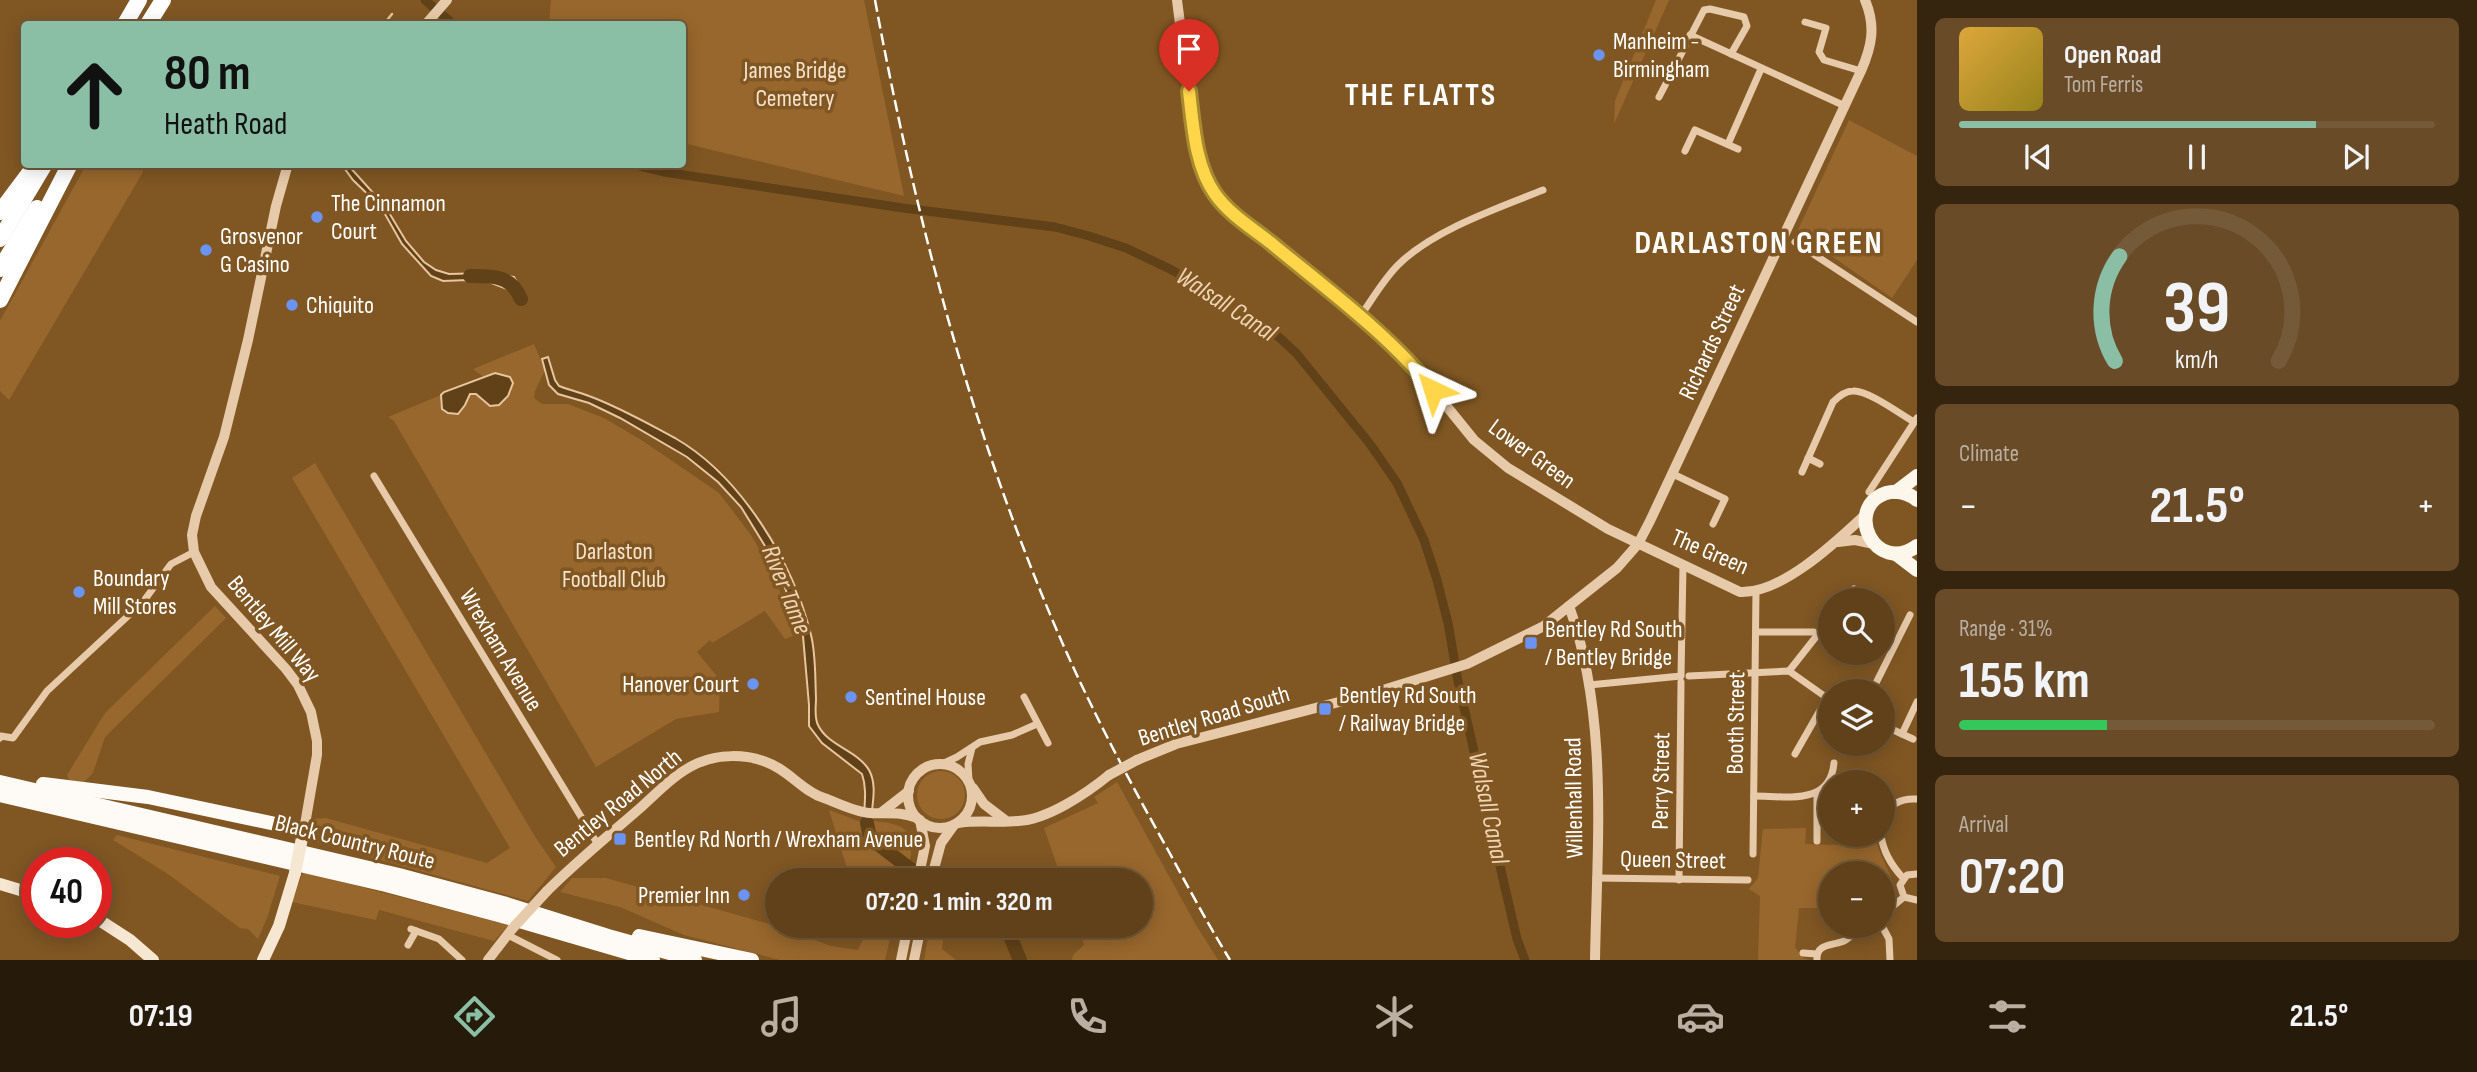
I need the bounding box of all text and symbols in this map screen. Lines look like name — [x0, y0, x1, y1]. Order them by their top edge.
pin — [1159, 19, 1219, 91]
place label: Manheim - Birmingham — [1613, 27, 1710, 84]
icon: arrive — [1170, 30, 1208, 68]
text: Open Road — [2064, 40, 2161, 71]
text: 80 m — [164, 45, 251, 104]
marker: Manheim - Birmingham — [1591, 47, 1607, 63]
icon: ahead — [49, 49, 140, 140]
park label: James Bridge Cemetery — [743, 56, 846, 113]
text: Tom Ferris — [2064, 71, 2143, 99]
district label: THE FLATTS — [1345, 76, 1497, 115]
text: Heath Road — [164, 105, 287, 144]
icon: previous — [2019, 138, 2057, 176]
icon: pause — [2178, 138, 2216, 176]
icon: next — [2337, 138, 2375, 176]
place label: The Cinnamon Court — [331, 189, 446, 246]
marker: The Cinnamon Court — [309, 209, 325, 225]
place label: Grosvenor G Casino — [220, 222, 303, 279]
district label: DARLASTON GREEN — [1634, 224, 1884, 263]
marker: Grosvenor G Casino — [198, 242, 214, 258]
water label: Walsall Canal — [1170, 261, 1283, 350]
text: 39 — [2163, 265, 2231, 353]
street label: Richards Street — [1673, 280, 1751, 404]
place label: Chiquito — [306, 291, 374, 320]
marker: Chiquito — [284, 297, 300, 313]
text: km/h — [2175, 344, 2219, 375]
position arrow — [1396, 353, 1470, 427]
street label: Lower Green — [1483, 413, 1581, 495]
text: Climate — [1959, 440, 2019, 468]
text: 21.5° — [2149, 475, 2245, 538]
text: − — [1959, 484, 1978, 529]
text: + — [2416, 484, 2435, 529]
street label: The Green — [1667, 523, 1753, 581]
park label: Darlaston Football Club — [562, 537, 666, 594]
water label: River Tame — [754, 541, 818, 639]
place label: Boundary Mill Stores — [93, 564, 177, 621]
street label: Bentley Mill Way — [221, 570, 327, 688]
street label: Wrexham Avenue — [453, 583, 549, 717]
marker: Boundary Mill Stores — [71, 584, 87, 600]
map controls — [1818, 588, 1895, 938]
button: search — [1818, 588, 1895, 665]
place label: Bentley Rd South / Bentley Bridge — [1545, 615, 1683, 672]
text: Range · 31% — [1959, 615, 2053, 643]
marker: Bentley Rd South / Bentley Bridge — [1523, 635, 1539, 651]
text: 155 km — [1959, 650, 2090, 713]
place label: Hanover Court — [622, 670, 739, 699]
street label: Booth Street — [1721, 671, 1751, 775]
marker: Hanover Court — [745, 676, 761, 692]
street label: Bentley Road South — [1135, 679, 1293, 753]
button: layers — [1818, 679, 1895, 756]
place label: Bentley Rd South / Railway Bridge — [1339, 681, 1477, 738]
place label: Sentinel House — [865, 683, 986, 712]
marker: Sentinel House — [843, 689, 859, 705]
marker: Bentley Rd South / Railway Bridge — [1317, 701, 1333, 717]
street label: Perry Street — [1646, 732, 1676, 830]
street label: Willenhall Road — [1558, 737, 1590, 859]
street label: Bentley Road North — [548, 743, 688, 863]
water label: Walsall Canal — [1461, 749, 1515, 868]
button: + — [1818, 770, 1895, 847]
street label: Black Country Route — [272, 808, 438, 876]
text: Arrival — [1959, 811, 2008, 839]
place label: Bentley Rd North / Wrexham Avenue — [634, 825, 923, 854]
marker: Bentley Rd North / Wrexham Avenue — [612, 831, 628, 847]
street label: Queen Street — [1620, 845, 1726, 875]
text: 07:20 — [1959, 846, 2065, 909]
speed limit sign: 40 — [21, 847, 112, 938]
button: − — [1818, 861, 1895, 938]
place label: Premier Inn — [638, 881, 730, 910]
marker: Premier Inn — [736, 887, 752, 903]
text: 07:20 · 1 min · 320 m — [866, 887, 1052, 918]
icon: directions — [450, 992, 499, 1041]
icon: music — [757, 992, 806, 1041]
icon: phone — [1063, 992, 1112, 1041]
icon: climate — [1370, 992, 1419, 1041]
icon: car — [1676, 992, 1725, 1041]
icon: filters — [1983, 992, 2032, 1041]
text: 07:19 — [129, 997, 193, 1036]
text: 21.5° — [2289, 997, 2348, 1036]

